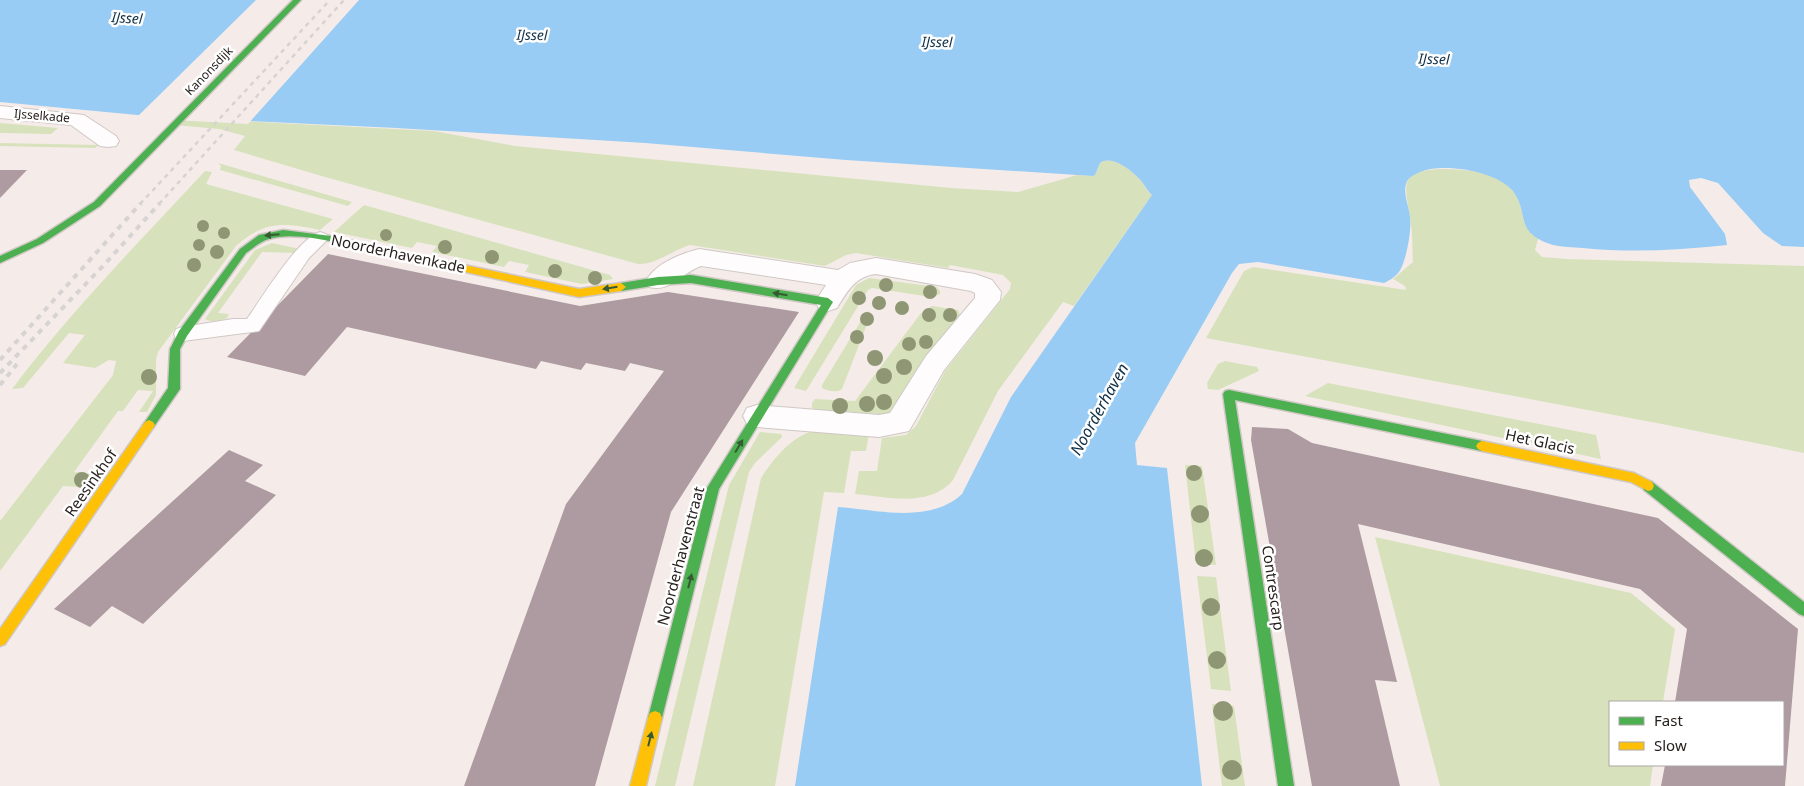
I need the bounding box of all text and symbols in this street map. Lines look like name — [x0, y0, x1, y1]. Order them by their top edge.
water label: IJssel — [110, 7, 144, 28]
water label: IJssel — [515, 25, 548, 44]
water label: IJssel — [920, 32, 953, 51]
street label: Kanonsdijk — [181, 42, 237, 99]
water label: IJssel — [1417, 48, 1450, 69]
street label: IJsselkade — [13, 105, 71, 126]
street label: Noorderhavenkade — [329, 229, 467, 277]
one-way arrow — [264, 231, 280, 239]
one-way arrow — [602, 284, 618, 292]
one-way arrow — [772, 289, 788, 297]
water label: Noorderhaven — [1065, 359, 1133, 459]
street label: Het Glacis — [1504, 424, 1577, 458]
one-way arrow — [734, 440, 743, 453]
street label: Reesinkhof — [60, 444, 121, 520]
street label: Noorderhavenstraat — [652, 483, 708, 627]
street label: Contrescarp — [1258, 544, 1290, 632]
one-way arrow — [686, 574, 694, 589]
legend — [1609, 701, 1784, 766]
text: Fast — [1654, 710, 1683, 730]
one-way arrow — [646, 731, 654, 746]
text: Slow — [1654, 735, 1687, 755]

